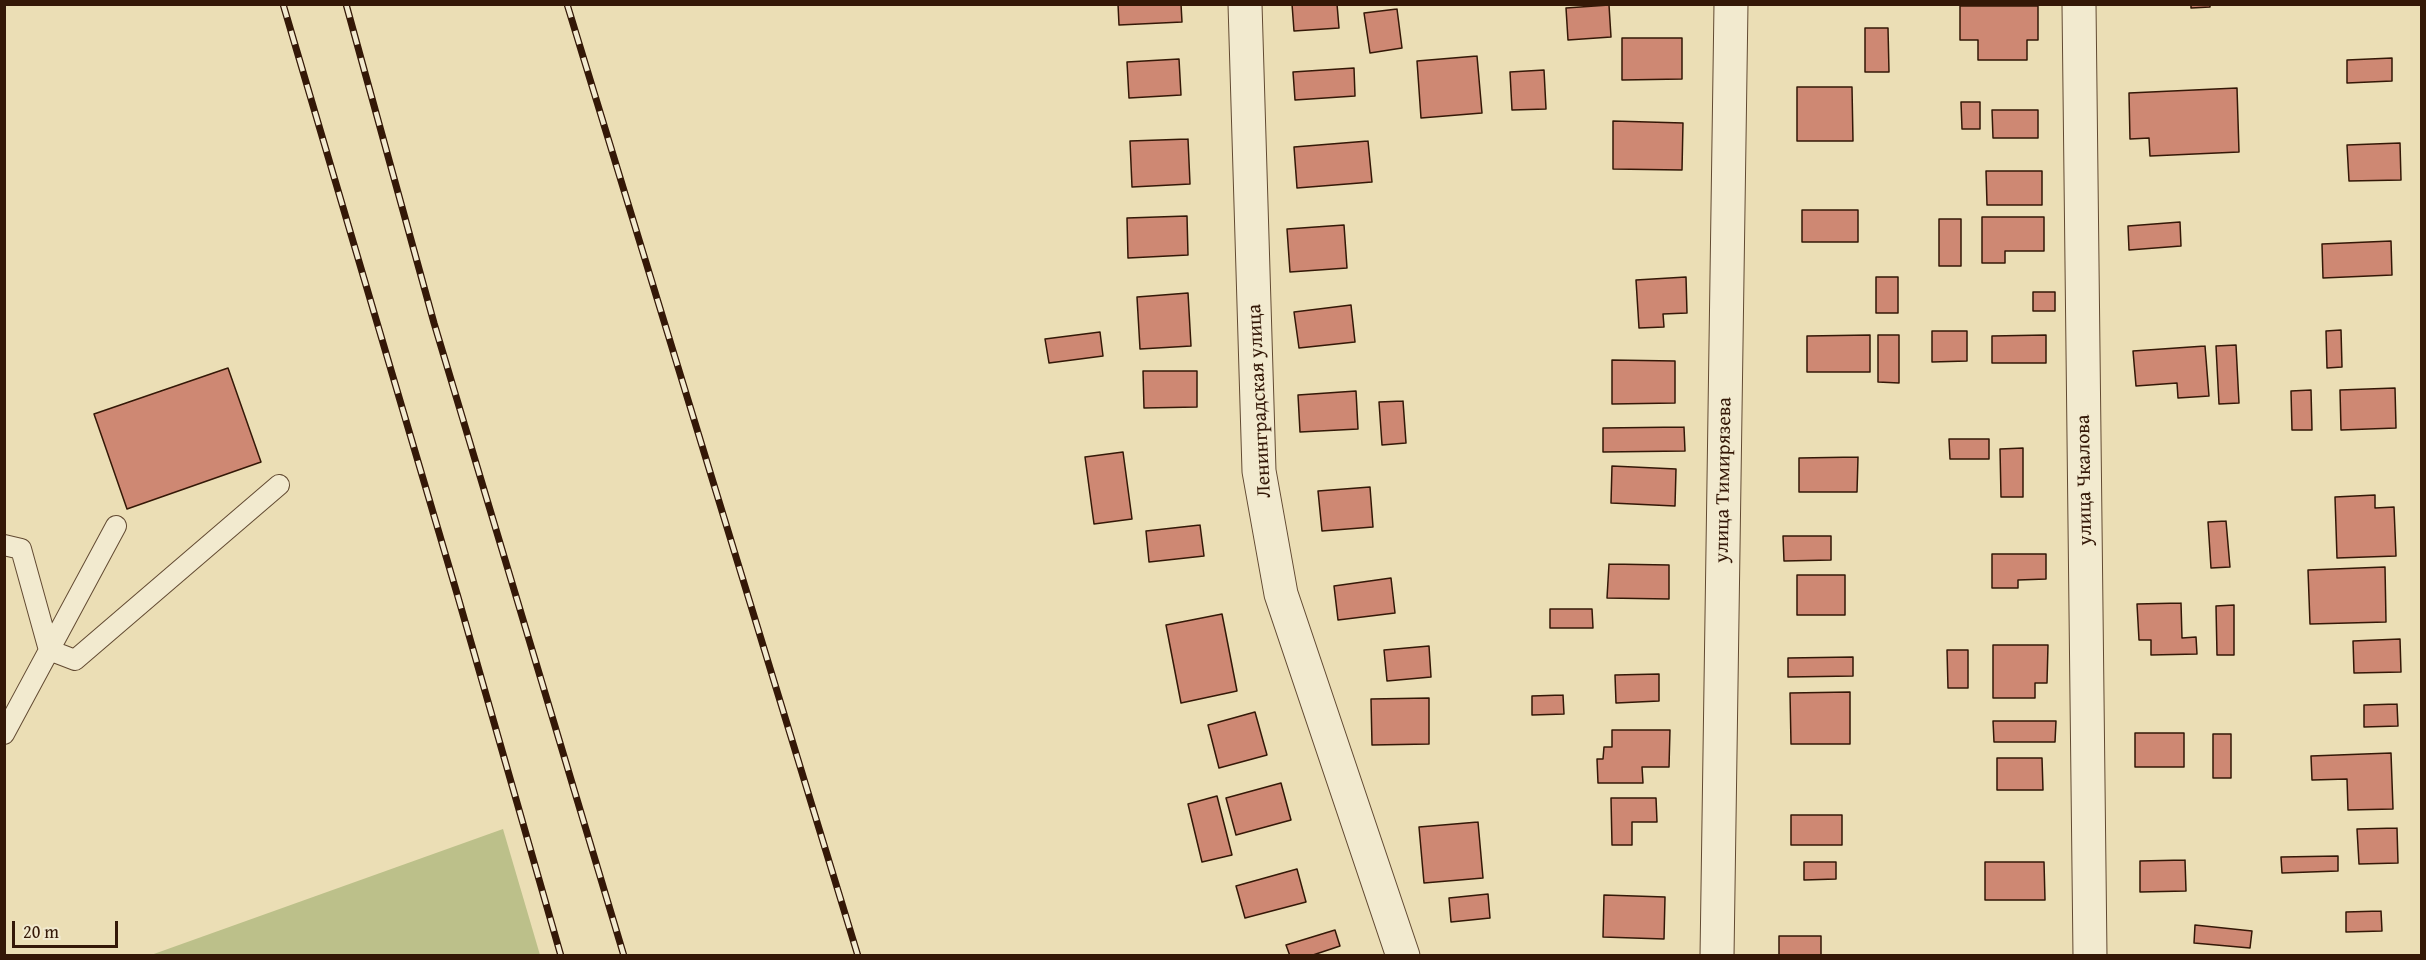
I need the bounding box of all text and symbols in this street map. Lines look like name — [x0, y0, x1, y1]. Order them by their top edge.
street label: Ленинградская улица — [1243, 303, 1277, 499]
street label: улица Тимирязева — [1711, 397, 1737, 563]
street label: улица Чкалова — [2072, 414, 2098, 546]
scale bar — [15, 909, 122, 947]
text: 20 m — [23, 918, 59, 945]

